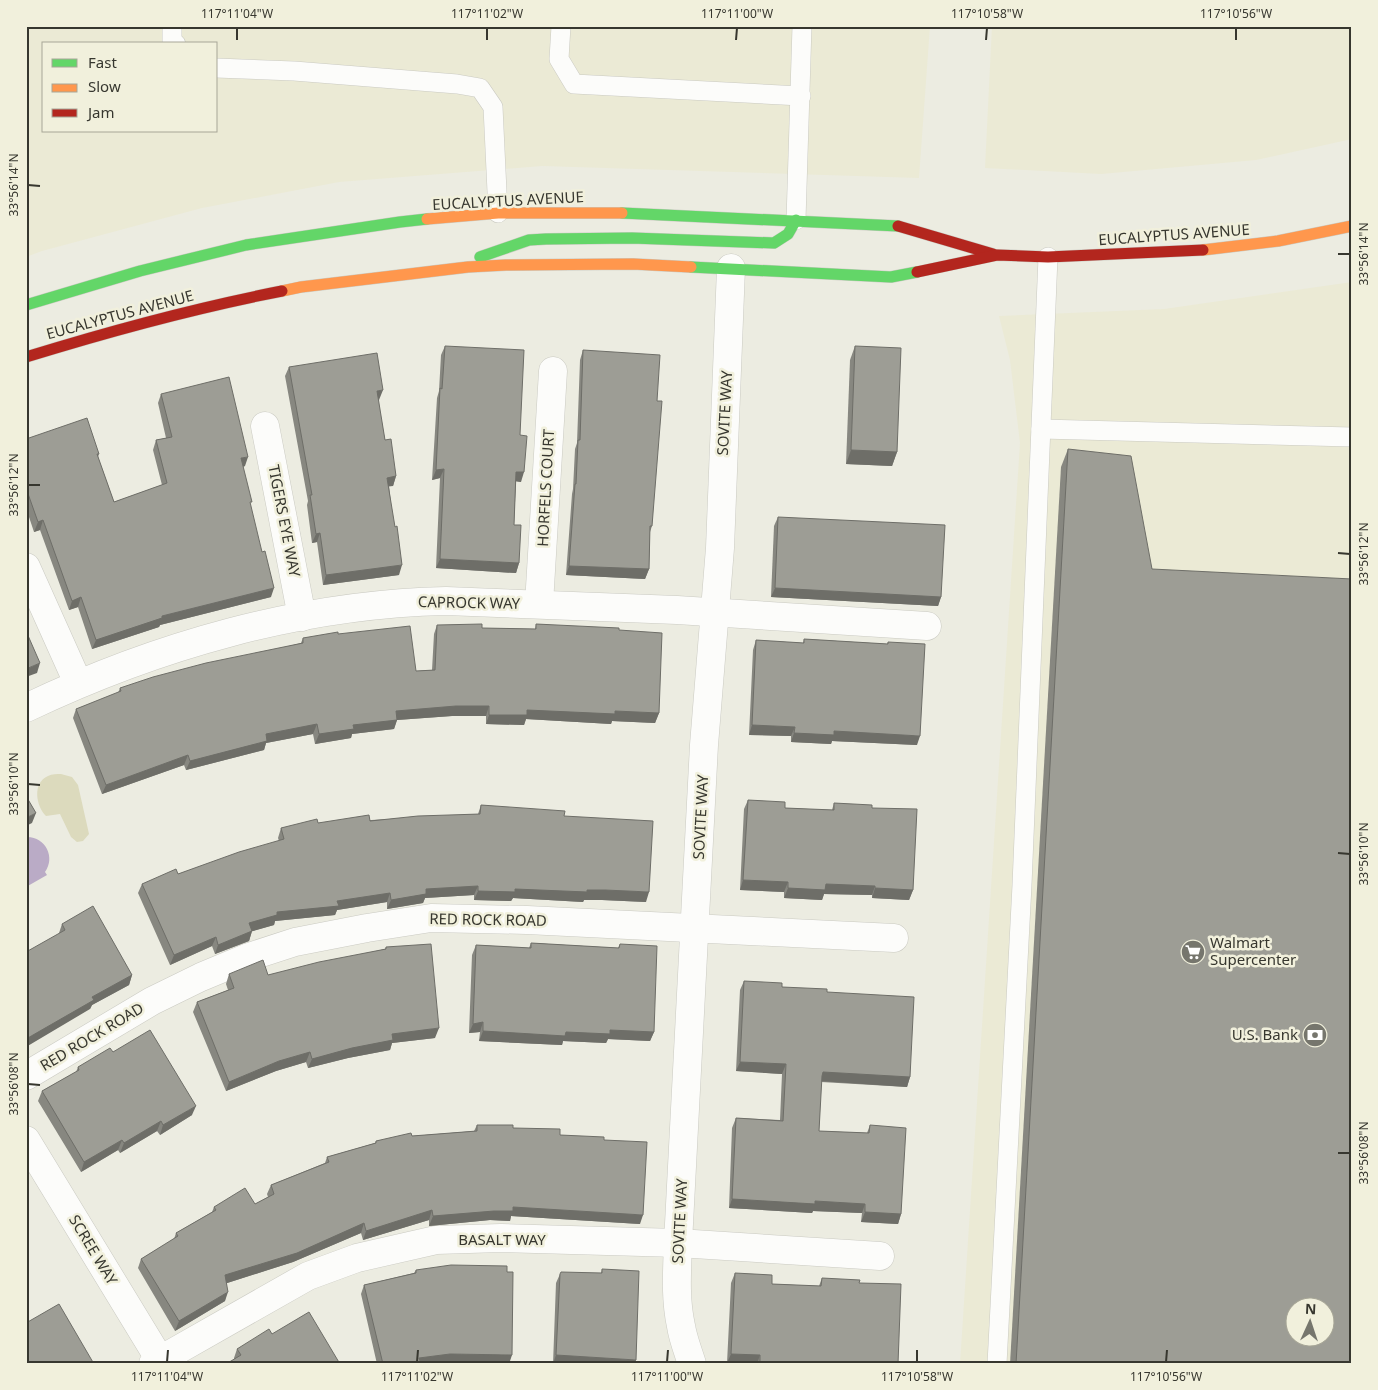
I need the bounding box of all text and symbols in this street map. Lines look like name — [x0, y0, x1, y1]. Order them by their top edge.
text: 117°11'04"W — [201, 5, 273, 22]
text: 117°11'02"W — [451, 5, 523, 22]
text: 117°11'00"W — [701, 5, 773, 22]
text: 117°10'58"W — [951, 5, 1023, 22]
text: 117°10'56"W — [1200, 5, 1272, 22]
legend — [42, 42, 218, 132]
text: Fast — [88, 52, 117, 72]
text: Slow — [88, 76, 121, 96]
text: Jam — [86, 102, 115, 122]
text: 33°56'14"N — [5, 153, 22, 217]
street label: EUCALYPTUS AVENUE — [432, 186, 584, 214]
street label: EUCALYPTUS AVENUE — [1098, 219, 1250, 249]
text: 33°56'14"N — [1355, 222, 1372, 286]
street label: EUCALYPTUS AVENUE — [44, 285, 196, 343]
street label: SOVITE WAY — [712, 369, 736, 456]
street label: HORFELS COURT — [532, 428, 558, 547]
text: 33°56'12"N — [5, 453, 22, 517]
street label: TIGERS EYE WAY — [264, 463, 306, 579]
text: 33°56'12"N — [1355, 522, 1372, 586]
street label: CAPROCK WAY — [418, 591, 521, 613]
text: 33°56'10"N — [5, 752, 22, 816]
street label: SOVITE WAY — [688, 773, 712, 860]
text: 33°56'10"N — [1355, 822, 1372, 886]
street label: RED ROCK ROAD — [429, 908, 547, 930]
place label: Walmart Supercenter — [1210, 932, 1296, 969]
supermarket icon: Walmart Supercenter — [1180, 939, 1206, 965]
street label: RED ROCK ROAD — [36, 997, 147, 1075]
bank icon: U.S. Bank — [1302, 1022, 1328, 1048]
place label: U.S. Bank — [1232, 1024, 1298, 1044]
text: 33°56'08"N — [5, 1052, 22, 1116]
text: 33°56'08"N — [1355, 1121, 1372, 1185]
street label: SOVITE WAY — [667, 1177, 691, 1264]
street label: SCREE WAY — [65, 1211, 123, 1289]
street label: BASALT WAY — [458, 1229, 546, 1249]
north arrow — [1286, 1298, 1336, 1348]
text: N — [1305, 1299, 1317, 1318]
text: 117°11'04"W — [131, 1368, 203, 1385]
text: 117°11'02"W — [381, 1368, 453, 1385]
text: 117°11'00"W — [631, 1368, 703, 1385]
text: 117°10'58"W — [881, 1368, 953, 1385]
text: 117°10'56"W — [1130, 1368, 1202, 1385]

